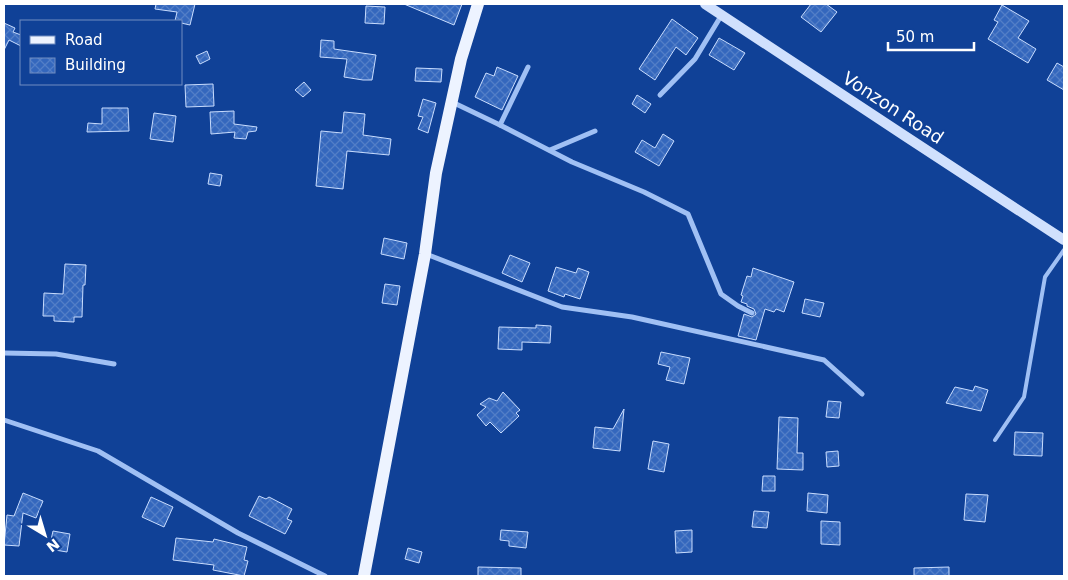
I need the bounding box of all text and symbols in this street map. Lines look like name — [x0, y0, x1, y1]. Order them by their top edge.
legend — [20, 20, 182, 85]
scale bar — [888, 20, 974, 52]
text: 50 m — [896, 28, 934, 46]
text: Road — [65, 31, 103, 49]
text: Building — [65, 56, 126, 74]
street label: Vonzon Road — [839, 67, 948, 148]
north arrow — [20, 510, 70, 560]
text: N — [43, 535, 63, 555]

